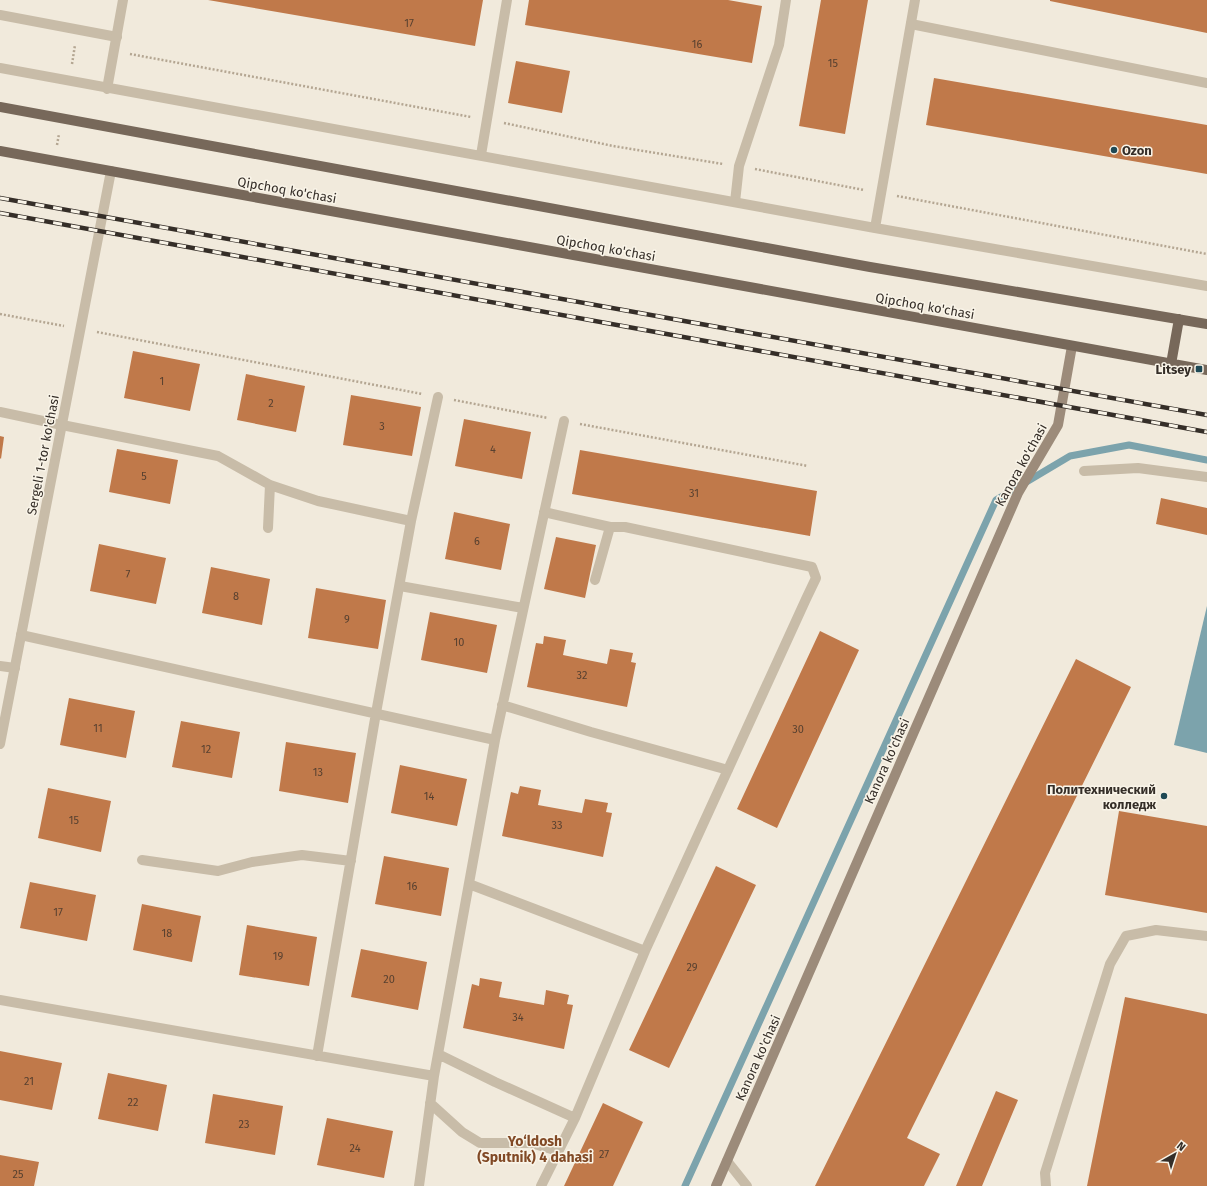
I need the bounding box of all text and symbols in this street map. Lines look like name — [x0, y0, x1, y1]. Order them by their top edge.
house number: 17 — [404, 17, 414, 30]
house number: 16 — [692, 38, 702, 51]
house number: 15 — [828, 57, 839, 70]
place label: Ozon — [1122, 143, 1152, 158]
marker: Ozon — [1109, 145, 1119, 155]
street label: Qipchoq ko'chasi — [236, 174, 338, 206]
street label: Qipchoq ko'chasi — [555, 232, 657, 264]
street label: Qipchoq ko'chasi — [874, 290, 976, 322]
place label: Litsey — [1156, 362, 1191, 377]
marker: Litsey — [1194, 364, 1204, 374]
house number: 1 — [160, 375, 164, 388]
street label: Sergeli 1-tor ko'chasi — [24, 394, 62, 516]
house number: 2 — [268, 397, 274, 410]
house number: 3 — [379, 420, 385, 433]
street label: Kanora ko'chasi — [992, 421, 1050, 509]
house number: 4 — [490, 443, 496, 456]
house number: 5 — [141, 470, 147, 483]
house number: 31 — [689, 487, 699, 500]
house number: 6 — [474, 535, 480, 548]
house number: 7 — [126, 568, 131, 581]
house number: 8 — [233, 590, 239, 603]
house number: 9 — [344, 613, 350, 626]
house number: 10 — [454, 636, 464, 649]
house number: 32 — [577, 669, 587, 682]
street label: Kanora ko'chasi — [861, 716, 913, 806]
house number: 11 — [93, 722, 103, 735]
house number: 30 — [792, 723, 804, 736]
house number: 12 — [201, 743, 211, 756]
house number: 13 — [313, 766, 323, 779]
place label: Политехнический колледж — [1047, 782, 1156, 812]
house number: 14 — [424, 790, 434, 803]
marker: Политехнический колледж — [1159, 791, 1169, 801]
house number: 15 — [69, 814, 80, 827]
house number: 33 — [552, 819, 562, 832]
house number: 16 — [407, 880, 417, 893]
house number: 17 — [53, 906, 63, 919]
house number: 18 — [162, 927, 172, 940]
house number: 19 — [273, 950, 283, 963]
house number: 29 — [686, 961, 698, 974]
house number: 20 — [383, 973, 395, 986]
house number: 34 — [512, 1011, 524, 1024]
street label: Kanora ko'chasi — [732, 1013, 784, 1103]
house number: 21 — [24, 1075, 34, 1088]
house number: 22 — [128, 1096, 138, 1109]
house number: 23 — [239, 1118, 249, 1131]
district label: Yo‘ldosh (Sputnik) 4 dahasi — [477, 1133, 593, 1166]
north arrow — [1155, 1134, 1195, 1174]
text: N — [1174, 1139, 1188, 1154]
house number: 24 — [350, 1142, 361, 1155]
house number: 27 — [599, 1148, 609, 1161]
house number: 25 — [13, 1168, 24, 1181]

